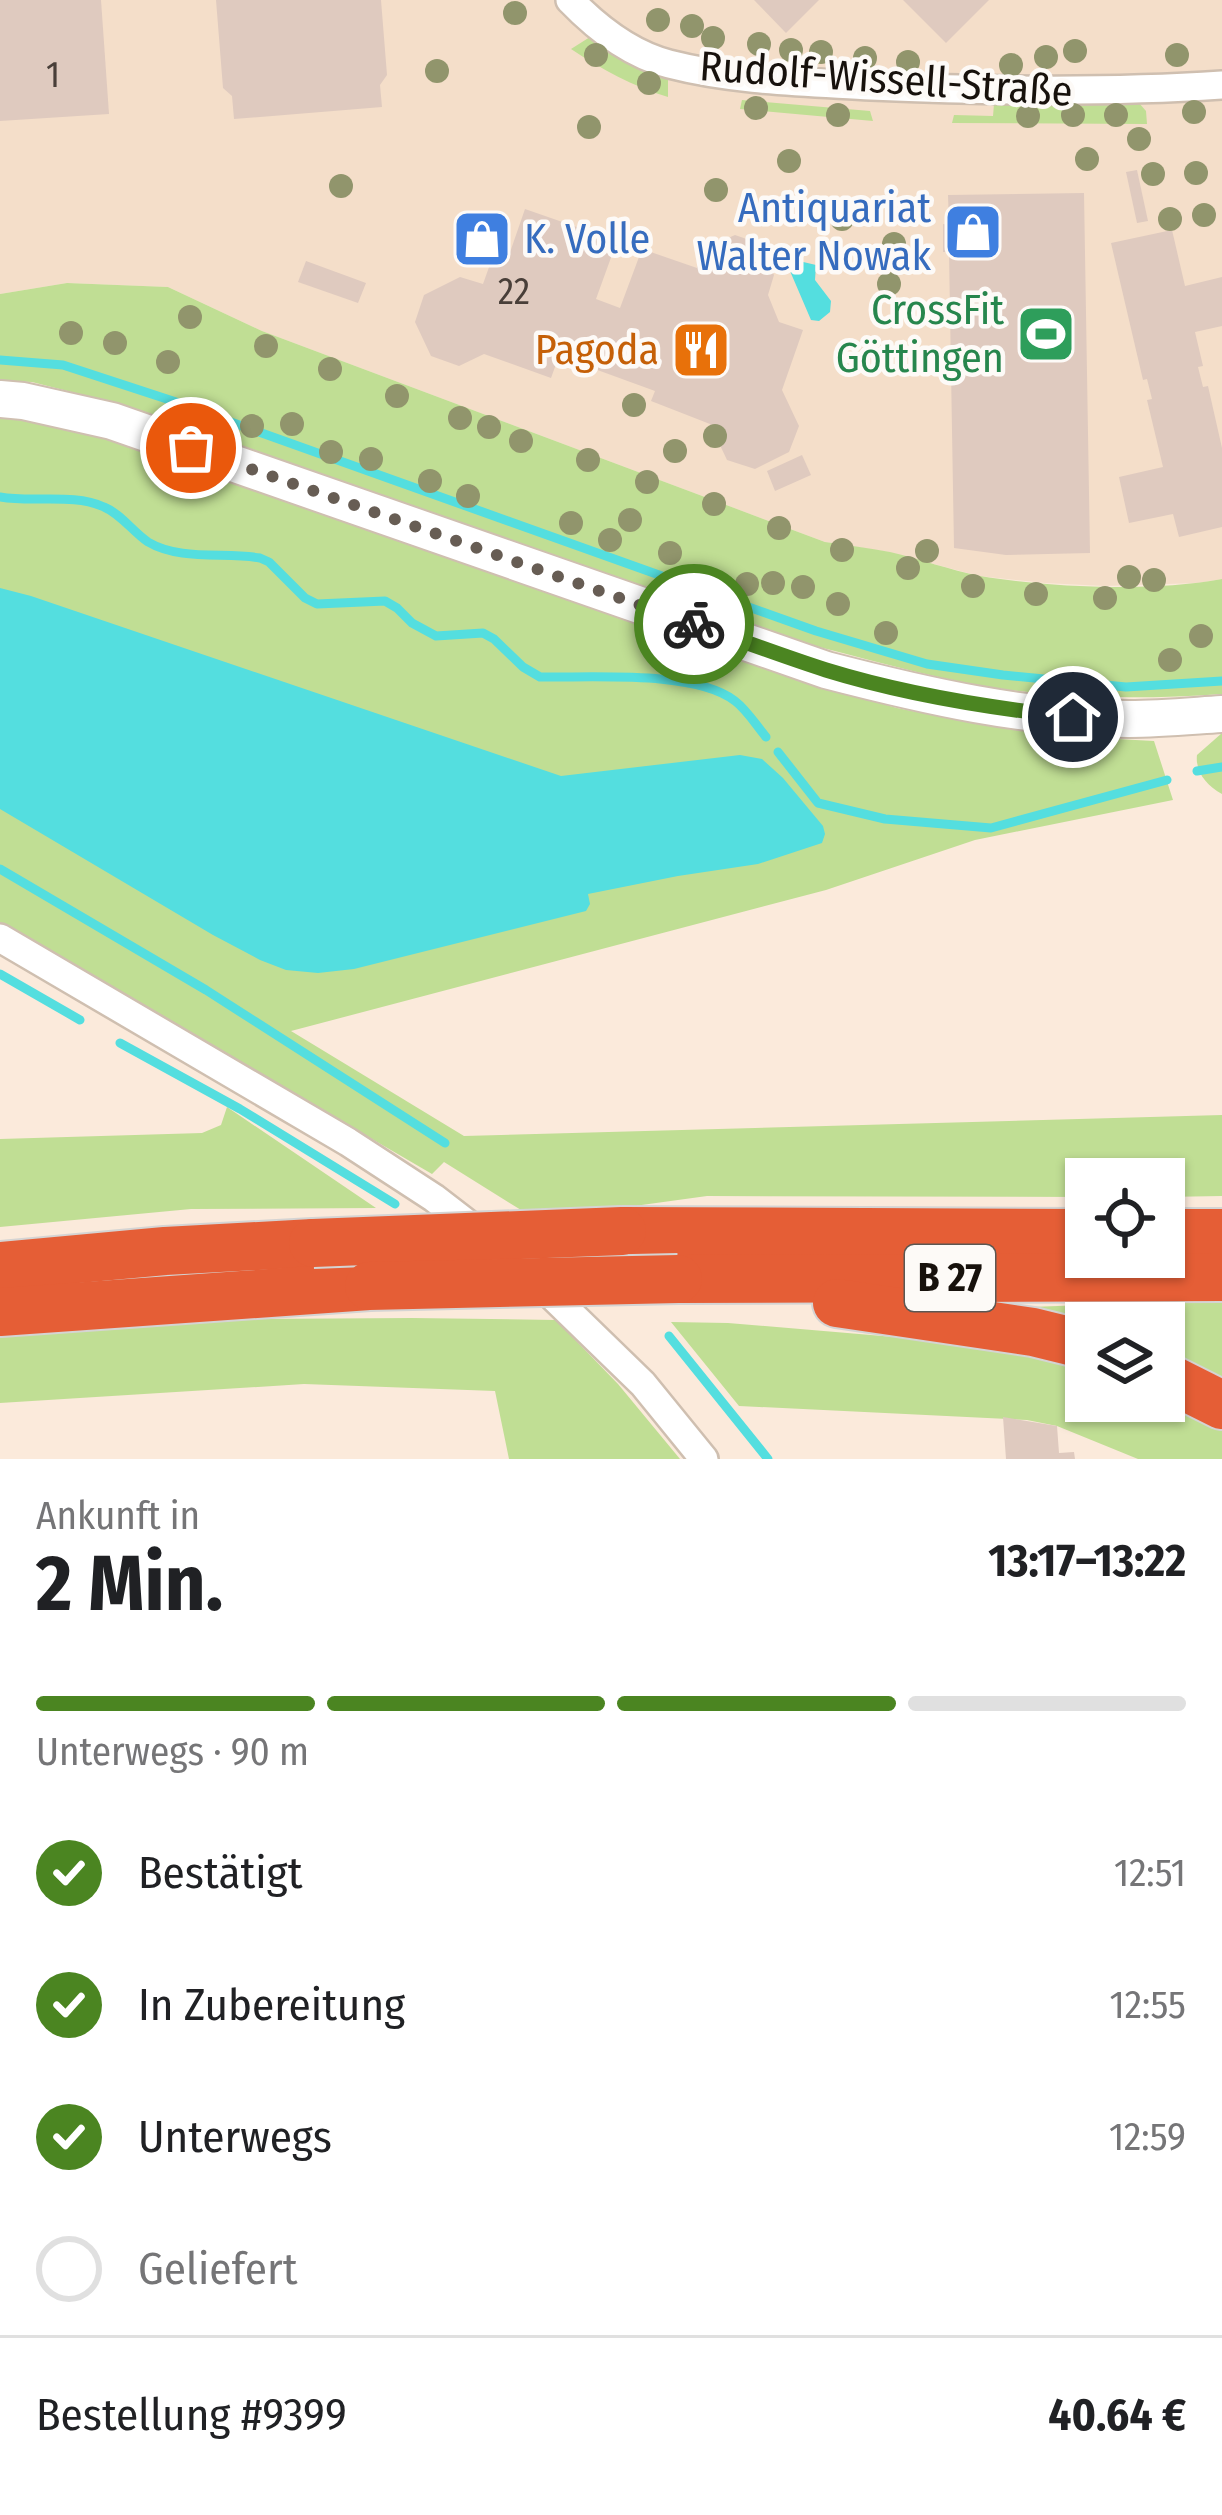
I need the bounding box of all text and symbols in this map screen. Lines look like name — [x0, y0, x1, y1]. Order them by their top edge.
street label: Rudolf-Wissell-Straße — [698, 41, 1074, 117]
house number: 1 — [46, 53, 60, 97]
place label: Antiquariat Walter Nowak — [696, 183, 931, 281]
shop icon: Antiquariat Walter Nowak — [942, 201, 1004, 263]
shop icon: K. Volle — [451, 208, 513, 270]
place label: K. Volle — [524, 214, 650, 264]
house number: 22 — [498, 270, 530, 314]
place label: CrossFit Göttingen — [836, 285, 1004, 383]
sports icon: CrossFit Göttingen — [1015, 303, 1077, 365]
restaurant icon: Pagoda — [670, 319, 732, 381]
place label: Pagoda — [535, 325, 659, 375]
pin — [140, 397, 242, 499]
icon: bag — [158, 415, 224, 481]
courier — [634, 564, 754, 684]
icon: bike — [661, 591, 727, 657]
pin — [1022, 666, 1124, 768]
icon: home — [1040, 684, 1106, 750]
map controls — [1065, 1158, 1185, 1422]
button: locate — [1065, 1158, 1185, 1278]
road number: B 27 — [905, 1245, 995, 1311]
button: layers — [1065, 1302, 1185, 1422]
text: Ankunft in — [36, 1493, 200, 1539]
text: 13:17–13:22 — [988, 1534, 1186, 1588]
text: 2 Min. — [36, 1537, 223, 1631]
text: Unterwegs · 90 m — [36, 1729, 309, 1775]
icon: check — [36, 1840, 102, 1906]
text: Bestätigt — [138, 1846, 302, 1900]
text: 12:51 — [1114, 1850, 1186, 1896]
icon: check — [36, 1972, 102, 2038]
text: In Zubereitung — [138, 1978, 405, 2032]
text: 12:55 — [1110, 1982, 1186, 2028]
icon: check — [36, 2104, 102, 2170]
text: Unterwegs — [138, 2110, 332, 2164]
text: 12:59 — [1109, 2114, 1186, 2160]
text: Geliefert — [138, 2242, 297, 2296]
text: Bestellung #9399 — [36, 2388, 347, 2442]
text: 40.64 € — [1048, 2388, 1186, 2442]

